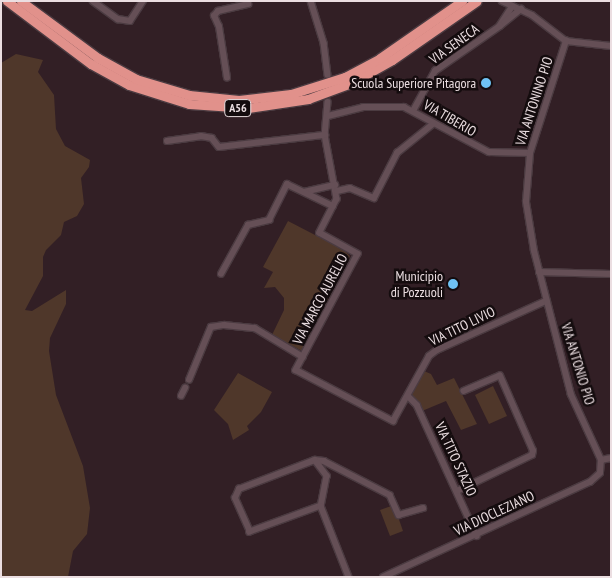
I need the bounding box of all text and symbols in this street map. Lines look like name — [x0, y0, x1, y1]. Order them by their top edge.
street label: VIA SENECA — [426, 20, 482, 68]
street label: VIA ANTONINO PIO — [512, 54, 556, 148]
place label: Scuola Superiore Pitagora — [351, 75, 476, 91]
marker: Scuola Superiore Pitagora — [480, 77, 492, 89]
street label: VIA TIBERIO — [420, 96, 480, 140]
road number: A56 — [224, 99, 252, 118]
street label: VIA MARCO AURELIO — [289, 250, 351, 348]
place label: Municipio di Pozzuoli — [391, 268, 443, 300]
marker: Municipio di Pozzuoli — [447, 278, 459, 290]
street label: VIA TITO LIVIO — [426, 303, 498, 349]
street label: VIA ANTONIO PIO — [557, 321, 599, 407]
street label: VIA TITO STAZIO — [431, 419, 481, 499]
street label: VIA DIOCLEZIANO — [451, 487, 537, 539]

